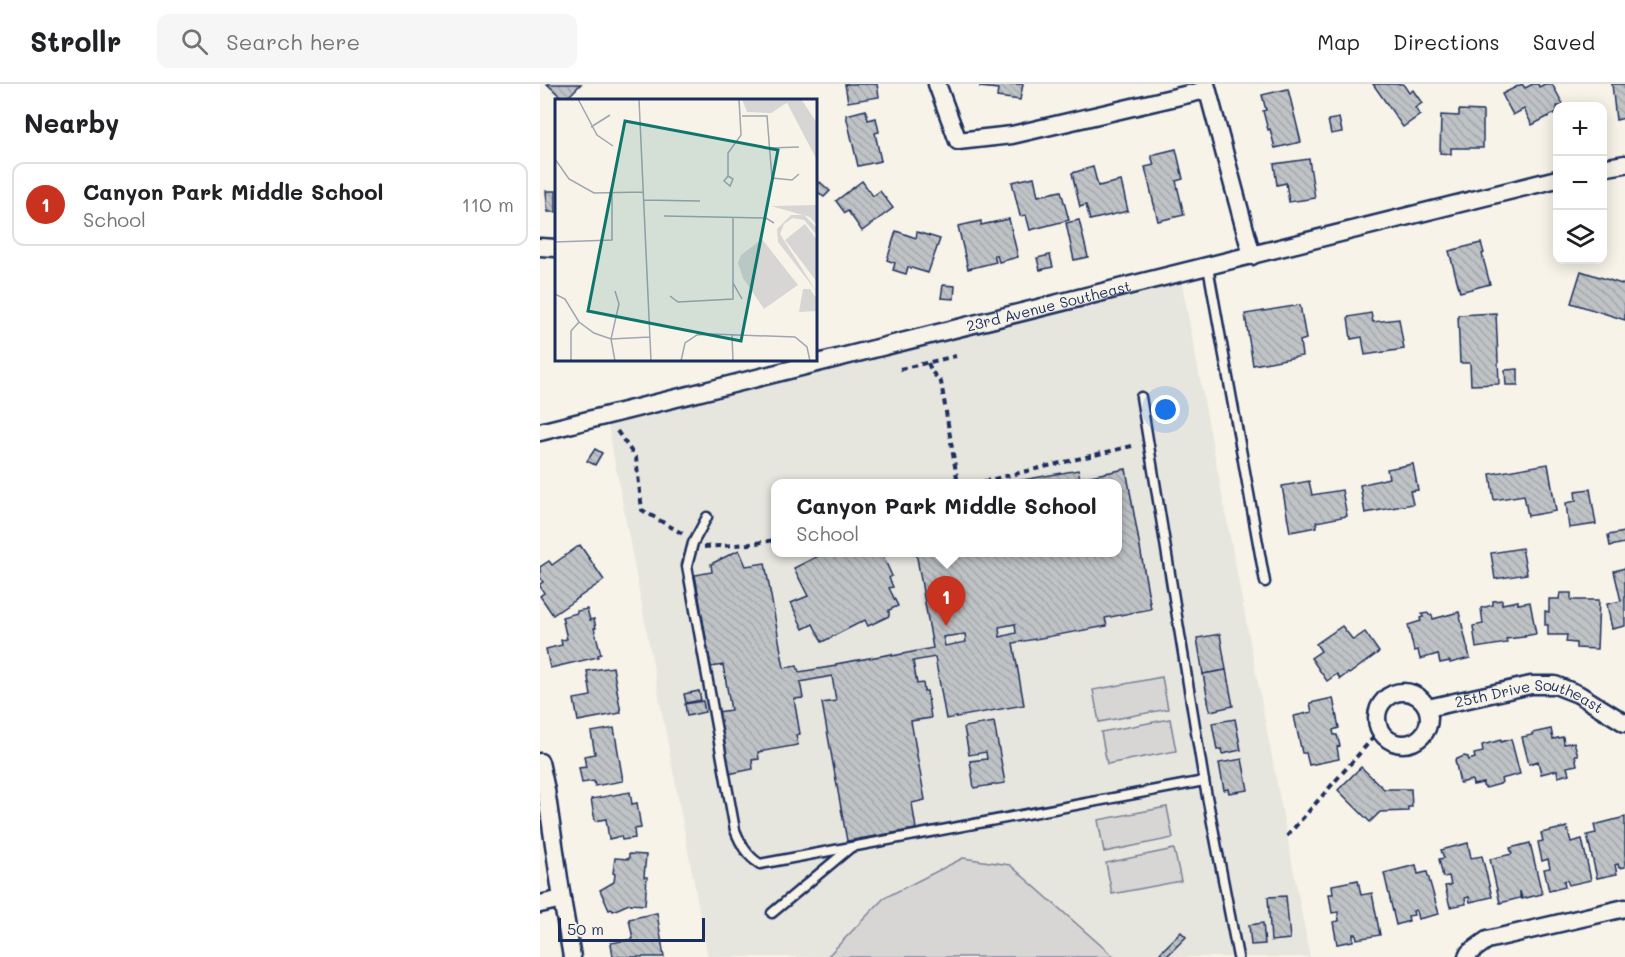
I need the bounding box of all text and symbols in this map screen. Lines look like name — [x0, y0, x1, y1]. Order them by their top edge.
search box — [157, 14, 577, 68]
text: Strollr — [30, 23, 121, 59]
icon: search — [178, 25, 211, 58]
text: Search here — [226, 27, 360, 56]
text: Map — [1317, 28, 1360, 55]
text: Directions — [1393, 28, 1500, 55]
text: Saved — [1533, 28, 1595, 55]
inset map — [555, 99, 818, 362]
map controls — [1553, 102, 1607, 264]
button: + — [1553, 102, 1607, 156]
text: Nearby — [24, 106, 119, 140]
button: − — [1553, 156, 1607, 210]
text: Canyon Park Middle School — [83, 177, 383, 206]
text: 1 — [41, 191, 50, 217]
text: 110 m — [461, 191, 514, 217]
text: School — [83, 206, 146, 232]
button: layers — [1553, 210, 1607, 264]
street label: 23rd Avenue Southeast — [964, 275, 1133, 336]
your location — [1151, 395, 1180, 424]
popup — [771, 479, 1122, 557]
text: Canyon Park Middle School — [796, 491, 1097, 520]
text: School — [796, 520, 859, 546]
pin: 1 — [926, 576, 966, 626]
street label: 25th Drive Southeast — [1453, 675, 1607, 717]
scale bar — [558, 915, 705, 942]
text: 50 m — [567, 918, 604, 939]

